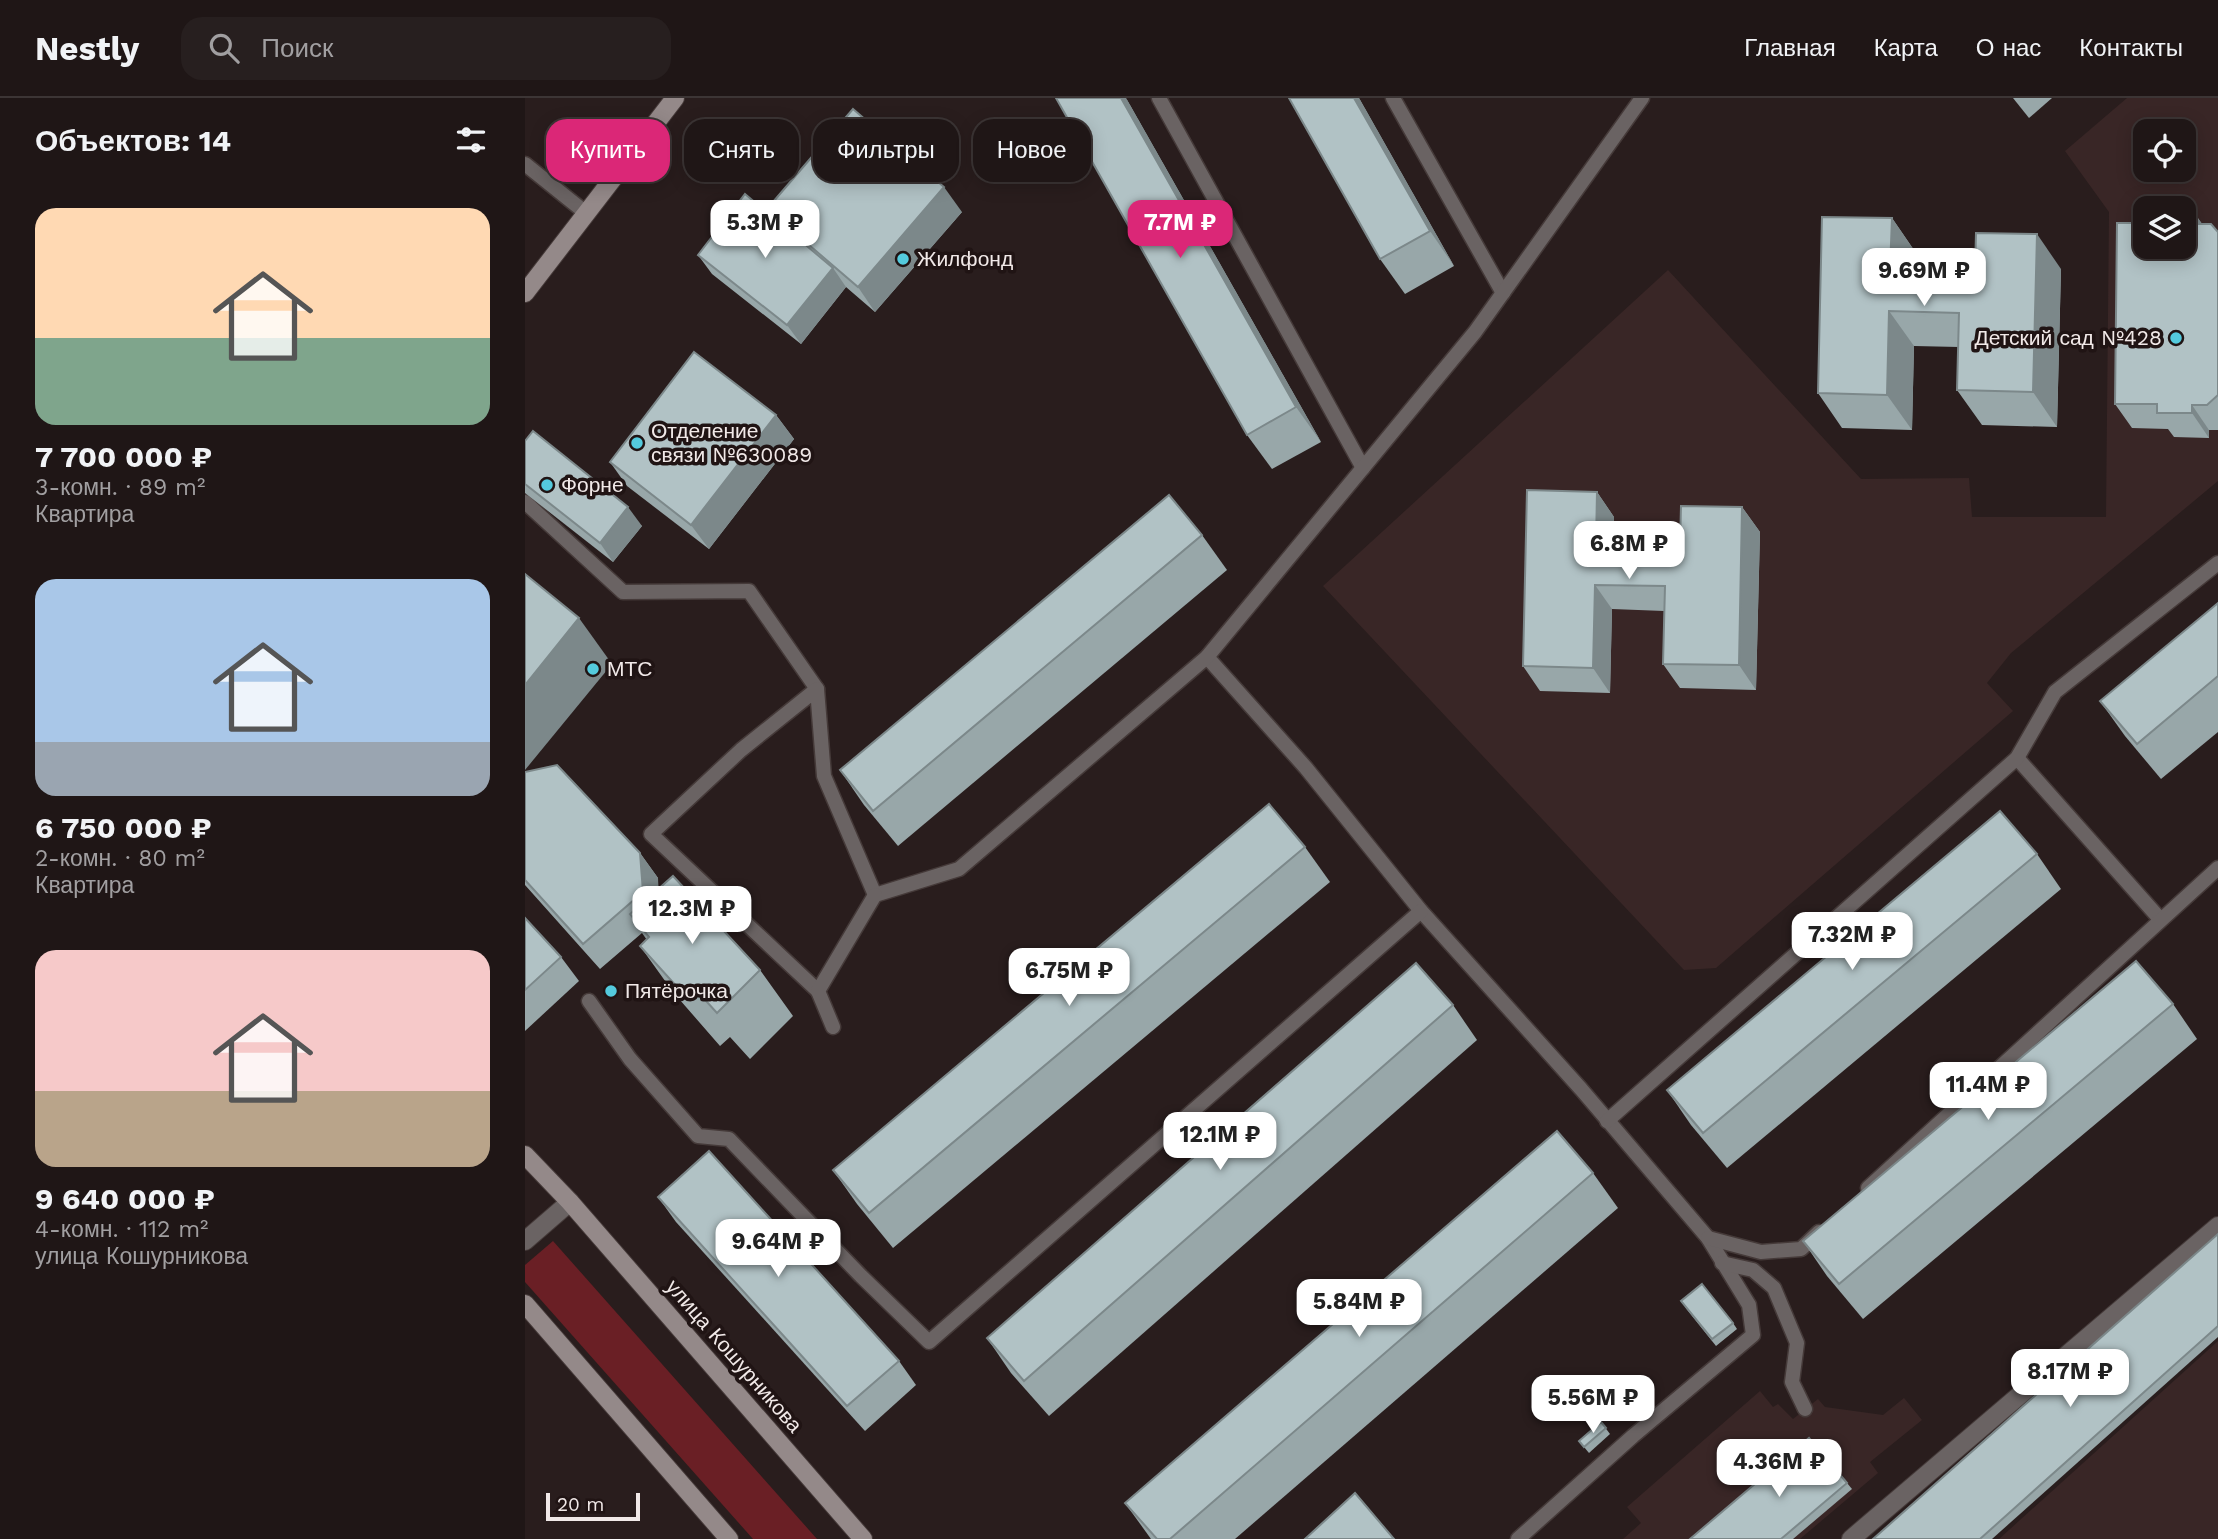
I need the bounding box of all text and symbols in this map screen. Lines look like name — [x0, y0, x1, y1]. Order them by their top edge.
search box — [181, 17, 671, 80]
text: Nestly — [35, 29, 139, 68]
icon: search — [205, 29, 243, 67]
text: Поиск — [261, 33, 333, 63]
text: Главная — [1744, 34, 1836, 62]
text: Карта — [1874, 34, 1938, 62]
text: О нас — [1976, 34, 2041, 62]
text: Контакты — [2079, 34, 2183, 62]
chip: Купить — [546, 119, 670, 182]
chip: Снять — [684, 119, 799, 182]
chip: Фильтры — [813, 119, 959, 182]
chip: Новое — [973, 119, 1091, 182]
map controls — [2133, 119, 2196, 259]
button: locate — [2133, 119, 2196, 182]
icon: filters — [452, 121, 490, 159]
text: Объектов: 14 — [35, 123, 231, 158]
button: layers — [2133, 196, 2196, 259]
pin: 5.3M ₽ — [708, 200, 822, 260]
pin: 7.7M ₽ — [1123, 200, 1237, 260]
text: 5.3M ₽ — [726, 209, 804, 236]
text: 7.7M ₽ — [1144, 209, 1216, 236]
place label: Жилфонд — [917, 246, 1013, 271]
pin: 9.69M ₽ — [1859, 248, 1989, 308]
marker: Жилфонд — [895, 251, 911, 267]
icon: home — [200, 253, 326, 379]
text: 9.69M ₽ — [1878, 257, 1970, 284]
place label: Детский сад №428 — [1975, 325, 2162, 350]
marker: Детский сад №428 — [2168, 330, 2184, 346]
place label: Отделение связи №630089 — [651, 418, 812, 467]
marker: Отделение связи №630089 — [629, 435, 645, 451]
text: 7 700 000 ₽ — [35, 439, 212, 474]
place label: Форне — [561, 472, 624, 497]
text: 3-комн. · 89 m² — [35, 474, 205, 501]
marker: Форне — [539, 477, 555, 493]
text: Квартира — [35, 501, 134, 528]
pin: 6.8M ₽ — [1572, 522, 1686, 581]
text: 6.8M ₽ — [1590, 530, 1668, 557]
icon: home — [200, 624, 326, 750]
place label: МТС — [607, 656, 653, 681]
marker: МТС — [585, 661, 601, 677]
text: 6 750 000 ₽ — [35, 810, 212, 845]
text: 2-комн. · 80 m² — [35, 845, 205, 872]
text: Квартира — [35, 872, 134, 899]
pin: 12.3M ₽ — [627, 886, 757, 946]
text: 12.3M ₽ — [648, 895, 736, 922]
pin: 7.32M ₽ — [1787, 912, 1917, 972]
text: 7.32M ₽ — [1808, 921, 1896, 948]
pin: 6.75M ₽ — [1004, 948, 1134, 1008]
text: 6.75M ₽ — [1025, 957, 1113, 984]
place label: Пятёрочка — [625, 978, 728, 1003]
marker: Пятёрочка — [603, 983, 619, 999]
icon: home — [200, 995, 326, 1121]
pin: 11.4M ₽ — [1923, 1062, 2053, 1122]
text: 11.4M ₽ — [1946, 1071, 2030, 1098]
pin: 12.1M ₽ — [1155, 1112, 1285, 1172]
text: 12.1M ₽ — [1179, 1121, 1261, 1148]
text: 9 640 000 ₽ — [35, 1181, 215, 1216]
text: 4-комн. · 112 m² — [35, 1216, 208, 1243]
pin: 9.64M ₽ — [713, 1220, 843, 1279]
text: 9.64M ₽ — [732, 1228, 824, 1255]
text: улица Кошурникова — [35, 1243, 248, 1270]
street label: улица Кошурникова — [661, 1274, 808, 1438]
pin: 5.84M ₽ — [1294, 1280, 1424, 1339]
text: 5.84M ₽ — [1313, 1288, 1405, 1315]
pin: 8.17M ₽ — [2005, 1350, 2135, 1409]
text: 8.17M ₽ — [2027, 1358, 2113, 1385]
pin: 5.56M ₽ — [1528, 1376, 1658, 1435]
text: 5.56M ₽ — [1548, 1384, 1639, 1411]
pin: 4.36M ₽ — [1714, 1440, 1844, 1499]
text: 4.36M ₽ — [1733, 1448, 1825, 1475]
scale bar — [546, 1490, 641, 1522]
text: 20 m — [557, 1493, 604, 1516]

